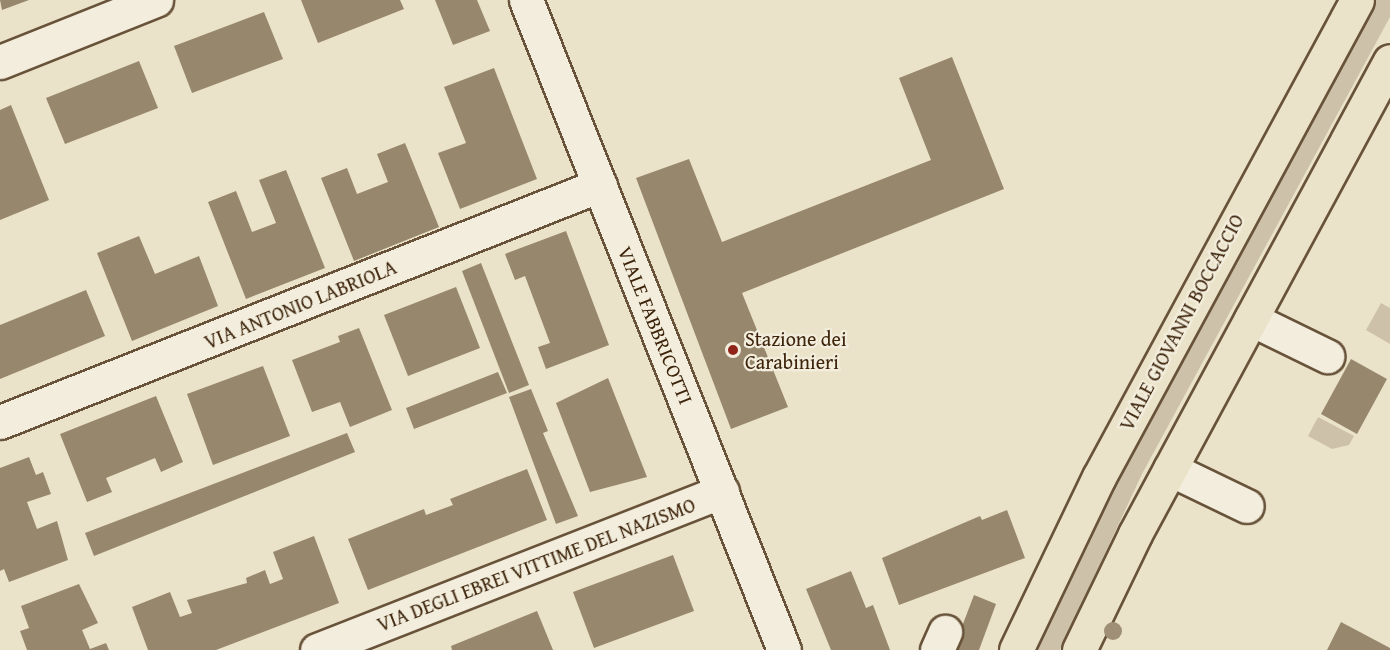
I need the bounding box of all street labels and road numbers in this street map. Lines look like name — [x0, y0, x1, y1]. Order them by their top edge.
street label: VIALE GIOVANNI BOCCACCIO — [1114, 210, 1248, 434]
street label: VIALE FABBRICOTTI — [613, 243, 699, 407]
street label: VIA ANTONIO LABRIOLA — [200, 254, 400, 354]
street label: VIA DEGLI EBREI VITTIME DEL NAZISMO — [373, 492, 699, 636]

